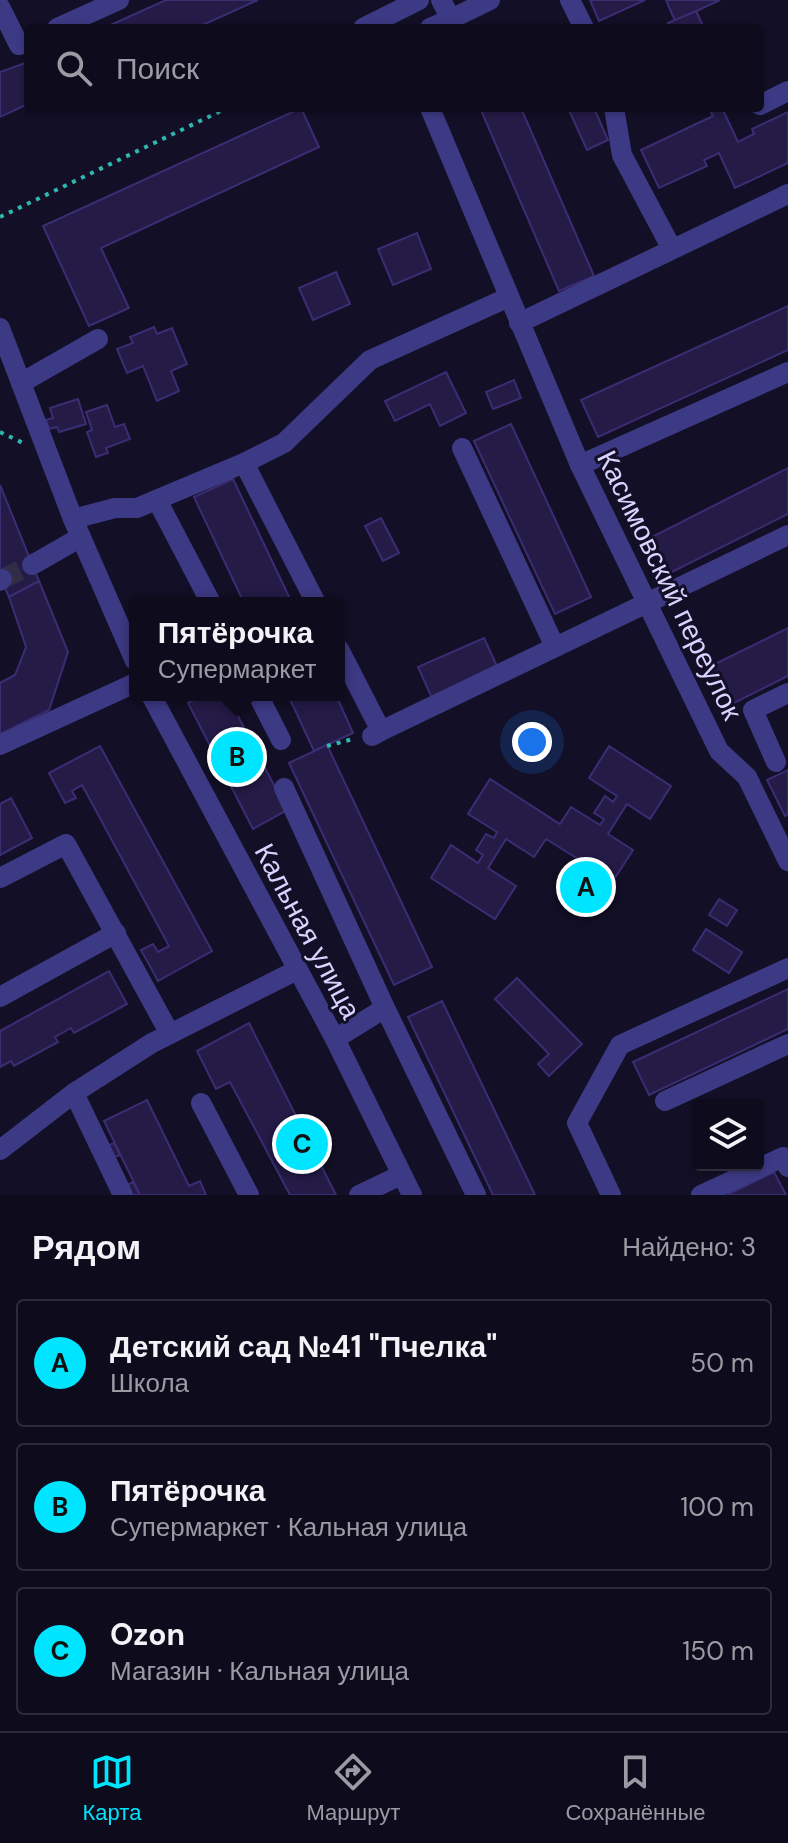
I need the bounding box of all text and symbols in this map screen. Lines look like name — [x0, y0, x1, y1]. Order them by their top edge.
search box — [24, 24, 764, 112]
icon: search — [52, 46, 96, 90]
text: Поиск — [116, 49, 199, 88]
street label: Касимовский переулок — [588, 444, 751, 727]
popup — [129, 597, 345, 701]
text: Пятёрочка — [158, 613, 313, 652]
text: Супермаркет — [158, 652, 316, 686]
your location — [512, 722, 552, 762]
pin: B — [211, 727, 263, 787]
street label: Кальная улица — [246, 837, 369, 1026]
pin: A — [560, 857, 612, 917]
map controls — [692, 1099, 764, 1171]
button: layers — [692, 1099, 764, 1171]
pin: C — [276, 1114, 328, 1174]
text: Рядом — [32, 1225, 141, 1270]
text: Найдено: 3 — [622, 1230, 756, 1264]
text: Детский сад №41 "Пчелка" — [110, 1327, 497, 1366]
text: A — [51, 1346, 69, 1380]
text: 50 m — [690, 1346, 754, 1380]
text: Школа — [110, 1366, 189, 1400]
text: Пятёрочка — [110, 1471, 265, 1510]
text: B — [52, 1490, 68, 1524]
text: 100 m — [680, 1490, 754, 1524]
text: Супермаркет · Кальная улица — [110, 1510, 467, 1544]
text: Ozon — [110, 1615, 185, 1654]
text: C — [50, 1634, 70, 1668]
text: 150 m — [682, 1634, 754, 1668]
text: Магазин · Кальная улица — [110, 1654, 409, 1688]
tab: Карта — [83, 1750, 141, 1827]
tab: Маршрут — [307, 1750, 400, 1827]
tab: Сохранённые — [565, 1750, 705, 1827]

